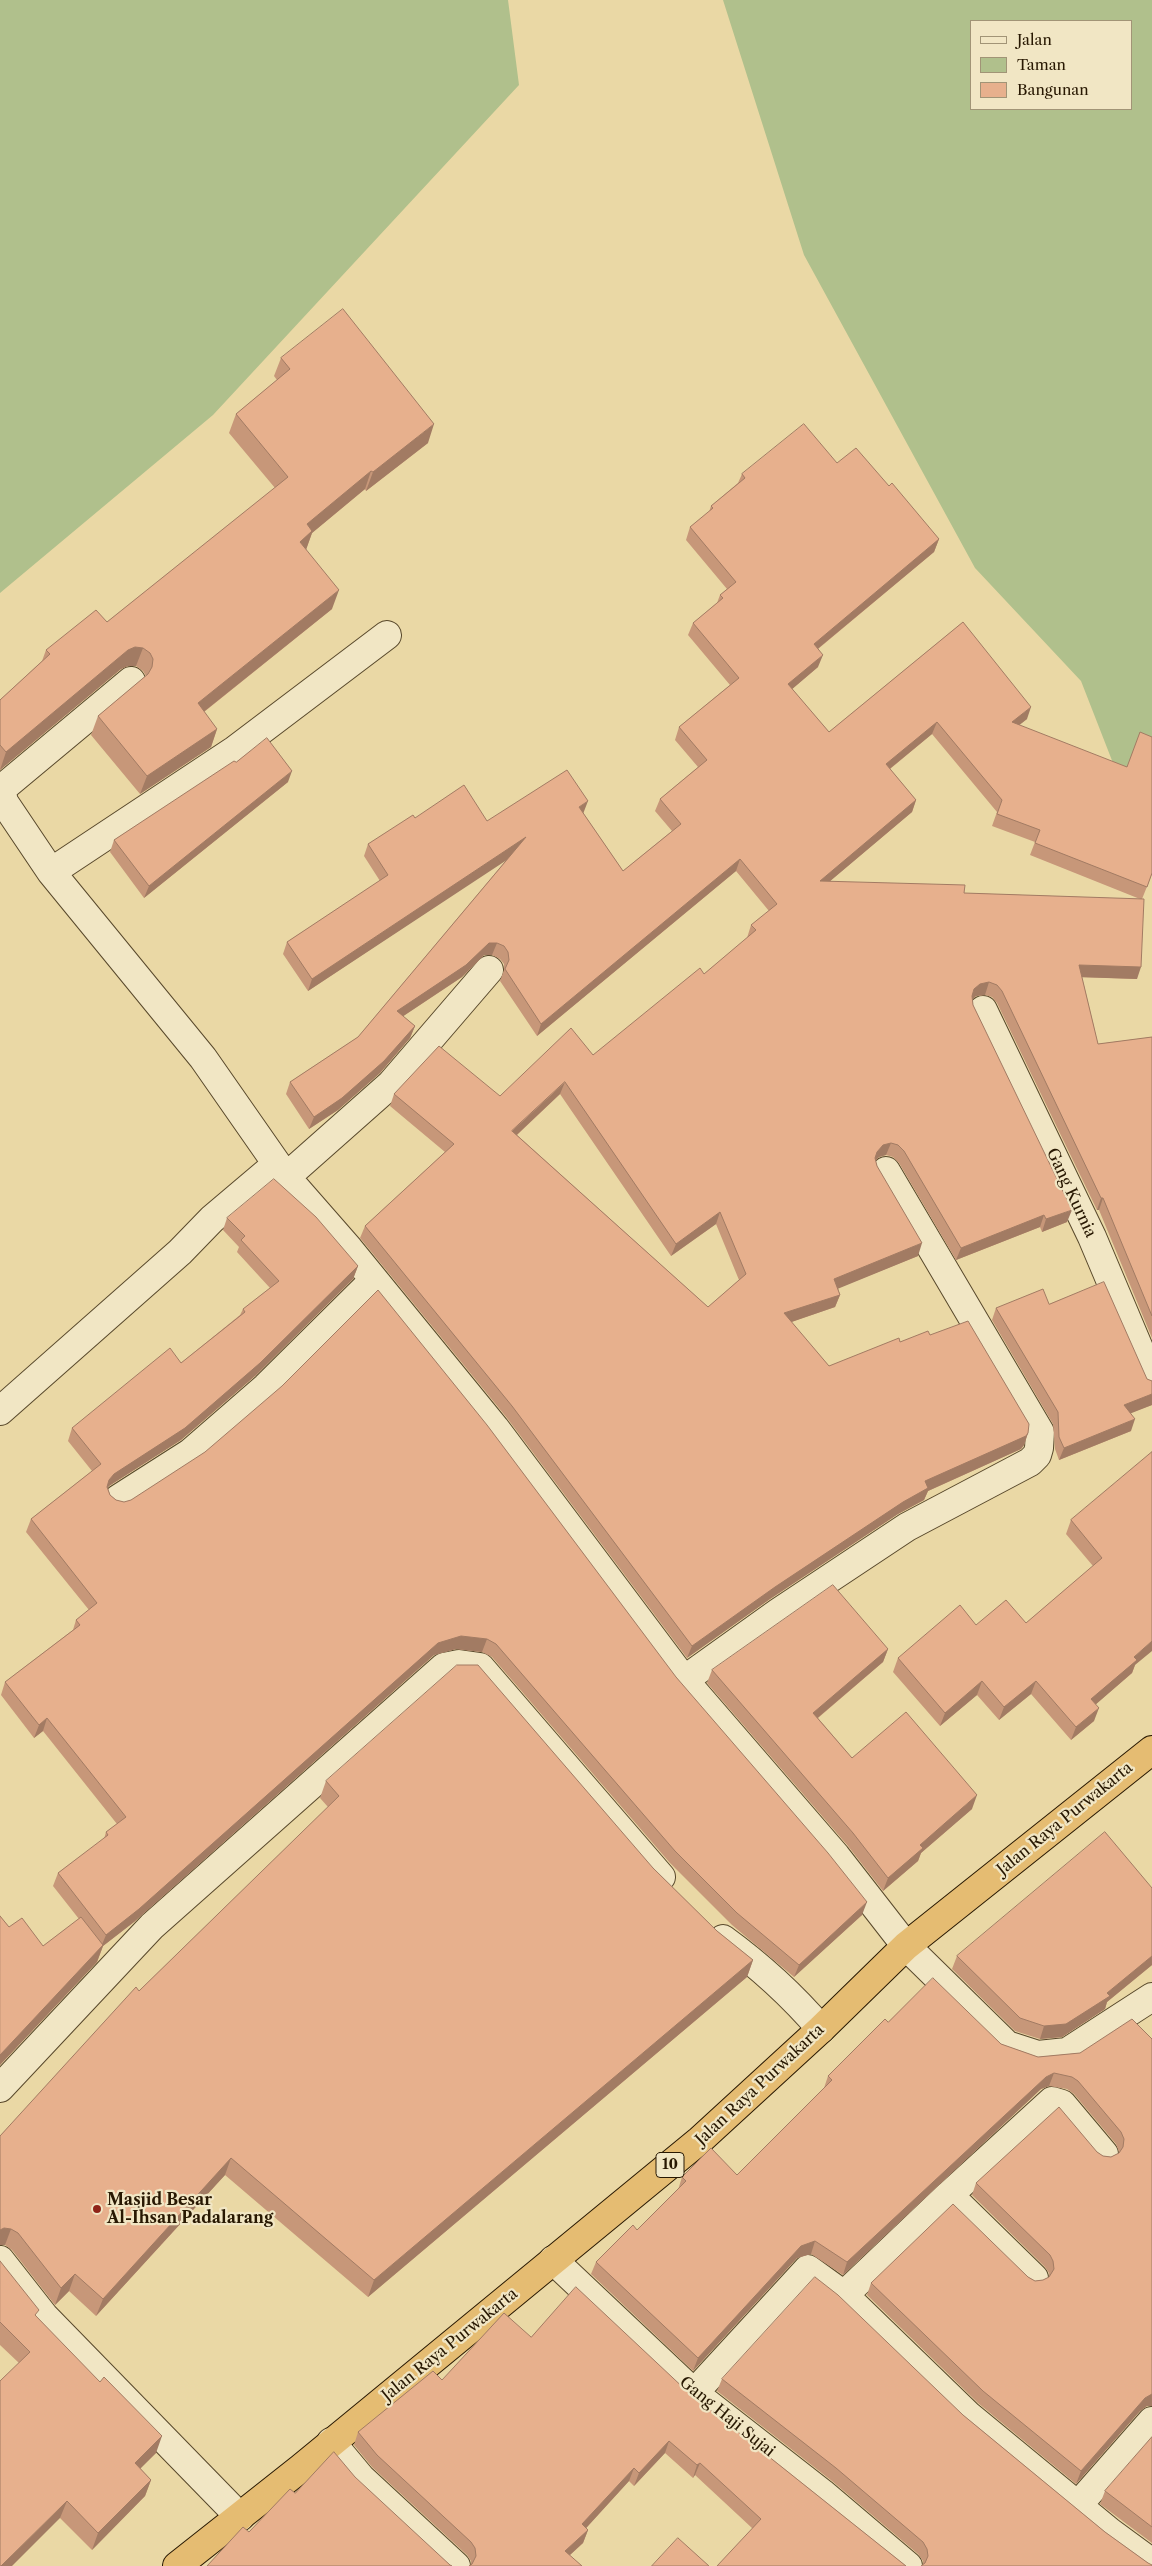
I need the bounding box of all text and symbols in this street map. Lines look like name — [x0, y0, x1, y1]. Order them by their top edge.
legend — [970, 20, 1132, 110]
text: Jalan — [1017, 30, 1052, 49]
text: Taman — [1017, 55, 1066, 74]
text: Bangunan — [1017, 80, 1089, 99]
street label: Gang Kurnia — [1042, 1145, 1100, 1241]
street label: Jalan Raya Purwakarta — [993, 1758, 1137, 1880]
street label: Jalan Raya Purwakarta — [692, 2020, 828, 2150]
road number: 10 — [656, 2152, 684, 2178]
place label: Masjid Besar Al-Ihsan Padalarang — [107, 2190, 273, 2228]
marker: Masjid Besar Al-Ihsan Padalarang — [91, 2203, 103, 2215]
street label: Jalan Raya Purwakarta — [378, 2284, 522, 2406]
street label: Gang Haji Sujai — [675, 2373, 779, 2461]

